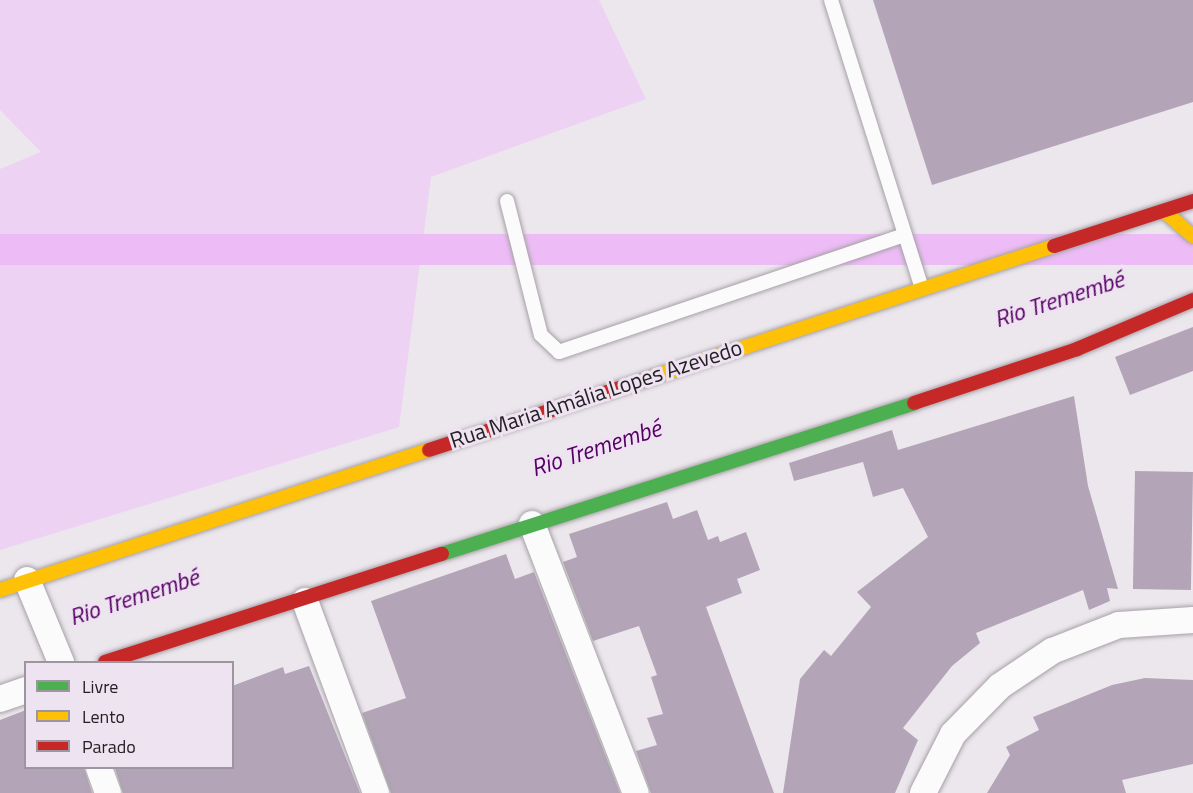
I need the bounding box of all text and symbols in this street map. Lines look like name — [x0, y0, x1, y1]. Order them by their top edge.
water label: Rio Tremembé — [990, 264, 1128, 334]
street label: Rua Maria Amália Lopes Azevedo — [447, 334, 745, 454]
water label: Rio Tremembé — [527, 413, 665, 483]
water label: Rio Tremembé — [65, 562, 203, 632]
legend — [24, 661, 234, 769]
text: Livre — [82, 673, 118, 700]
text: Lento — [82, 703, 125, 730]
text: Parado — [82, 733, 136, 760]

